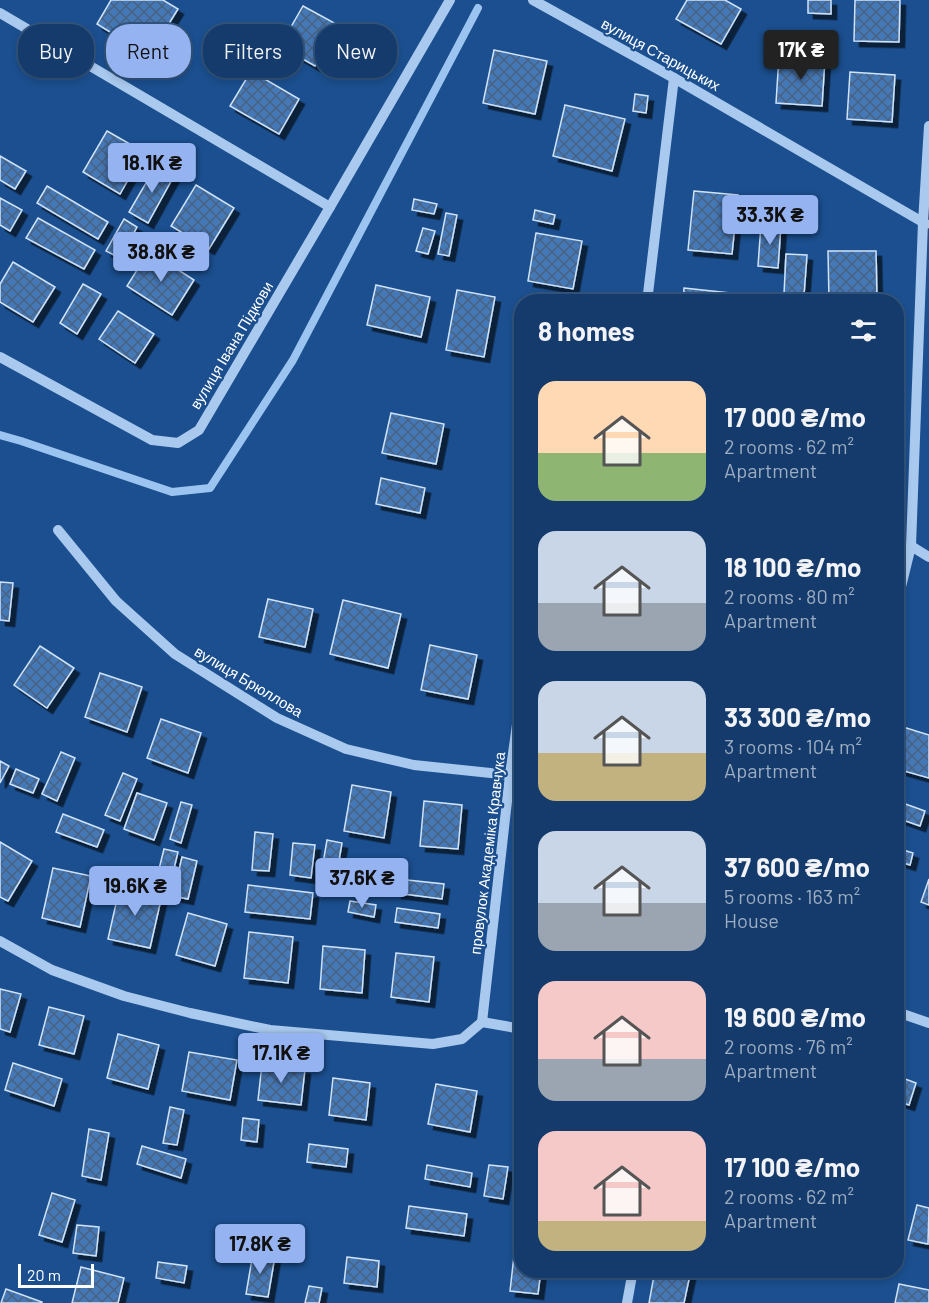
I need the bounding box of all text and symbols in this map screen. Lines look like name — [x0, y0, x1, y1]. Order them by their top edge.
street label: вулиця Старицьких — [598, 14, 724, 94]
chip: Buy — [18, 24, 94, 78]
chip: Rent — [106, 24, 191, 78]
chip: Filters — [203, 24, 303, 78]
chip: New — [315, 24, 397, 78]
pin: 17K ₴ — [759, 30, 843, 81]
text: 17K ₴ — [778, 37, 824, 61]
pin: 18.1K ₴ — [97, 143, 207, 194]
text: 18.1K ₴ — [122, 150, 182, 174]
pin: 33.3K ₴ — [715, 195, 825, 246]
text: 33.3K ₴ — [736, 202, 804, 226]
pin: 38.8K ₴ — [106, 232, 216, 283]
text: 38.8K ₴ — [127, 239, 195, 263]
street label: вулиця Івана Підкови — [186, 278, 276, 412]
icon: filters — [847, 314, 880, 347]
text: 8 homes — [538, 315, 635, 346]
text: 17 000 ₴/mo — [724, 401, 866, 432]
icon: home — [586, 405, 658, 477]
text: 2 rooms · 62 m² — [724, 434, 854, 458]
text: Apartment — [724, 458, 817, 482]
text: 18 100 ₴/mo — [724, 551, 862, 582]
icon: home — [586, 555, 658, 627]
text: 2 rooms · 80 m² — [724, 584, 855, 608]
text: Apartment — [724, 608, 817, 632]
street label: вулиця Брюллова — [192, 642, 307, 721]
text: 33 300 ₴/mo — [724, 701, 871, 732]
icon: home — [586, 705, 658, 777]
text: 3 rooms · 104 m² — [724, 734, 862, 758]
street label: провулок Академіка Кравчука — [466, 750, 508, 955]
text: Apartment — [724, 758, 817, 782]
text: 37 600 ₴/mo — [724, 851, 870, 882]
icon: home — [586, 855, 658, 927]
pin: 37.6K ₴ — [307, 858, 417, 909]
text: 37.6K ₴ — [329, 865, 395, 889]
pin: 19.6K ₴ — [80, 866, 190, 917]
text: 19.6K ₴ — [103, 873, 167, 897]
text: 5 rooms · 163 m² — [724, 884, 860, 908]
text: House — [724, 908, 779, 932]
text: 19 600 ₴/mo — [724, 1001, 866, 1032]
icon: home — [586, 1005, 658, 1077]
pin: 17.1K ₴ — [226, 1033, 336, 1084]
text: 2 rooms · 76 m² — [724, 1034, 853, 1058]
text: 17.1K ₴ — [252, 1040, 310, 1064]
text: Apartment — [724, 1058, 817, 1082]
text: 17 100 ₴/mo — [724, 1151, 860, 1182]
icon: home — [586, 1155, 658, 1227]
text: 2 rooms · 62 m² — [724, 1184, 854, 1208]
text: Apartment — [724, 1208, 817, 1232]
pin: 17.8K ₴ — [205, 1224, 315, 1275]
text: 17.8K ₴ — [229, 1231, 291, 1255]
scale bar — [18, 1261, 94, 1288]
text: 20 m — [27, 1265, 61, 1284]

